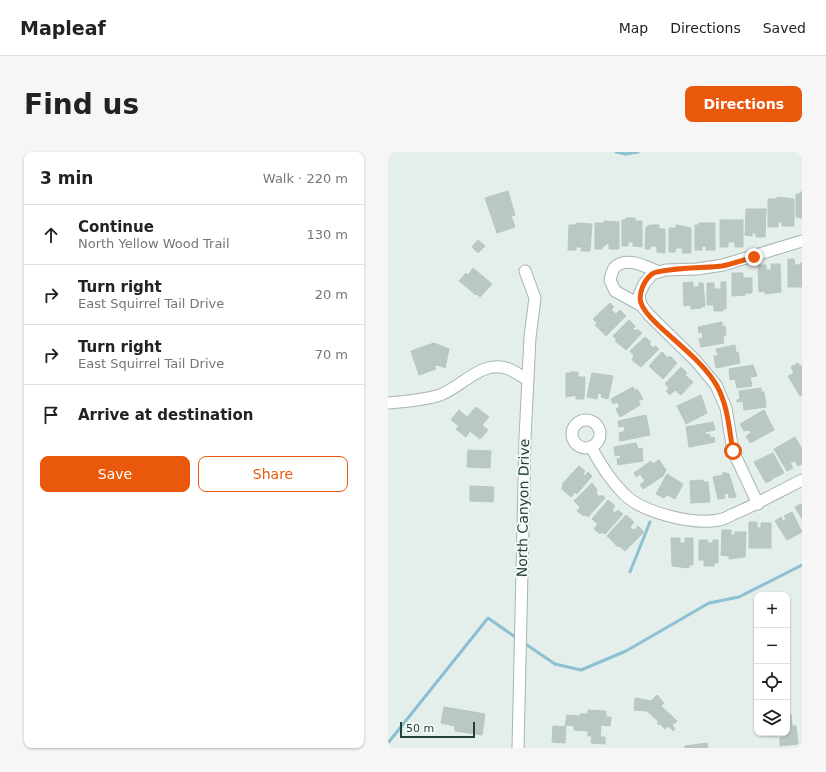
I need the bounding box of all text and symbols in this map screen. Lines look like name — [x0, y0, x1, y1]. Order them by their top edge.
text: Mapleaf — [20, 17, 106, 39]
text: Map — [619, 20, 648, 36]
text: Directions — [670, 20, 741, 36]
text: Saved — [763, 20, 806, 36]
button: Directions — [685, 86, 802, 122]
text: Find us — [24, 88, 139, 121]
text: 3 min — [40, 168, 93, 188]
text: Walk · 220 m — [263, 171, 348, 186]
text: Continue — [78, 218, 154, 236]
icon: ahead — [40, 224, 62, 246]
text: 130 m — [306, 227, 348, 242]
text: North Yellow Wood Trail — [78, 236, 230, 251]
route end — [745, 248, 763, 266]
text: Turn right — [78, 278, 162, 296]
icon: right — [40, 284, 62, 306]
text: 20 m — [315, 287, 348, 302]
text: East Squirrel Tail Drive — [78, 296, 224, 311]
text: Turn right — [78, 338, 162, 356]
icon: right — [40, 344, 62, 366]
text: 70 m — [315, 347, 348, 362]
text: East Squirrel Tail Drive — [78, 356, 224, 371]
icon: arrive — [40, 404, 62, 426]
text: Arrive at destination — [78, 406, 253, 424]
street label: North Canyon Drive — [514, 439, 532, 577]
route start — [724, 442, 742, 460]
button: Save — [40, 456, 190, 492]
button: Share — [198, 456, 348, 492]
map controls — [754, 592, 790, 736]
button: + — [754, 592, 790, 628]
button: − — [754, 628, 790, 664]
button: locate — [754, 664, 790, 700]
button: layers — [754, 700, 790, 736]
scale bar — [400, 720, 475, 739]
text: 50 m — [406, 722, 434, 735]

